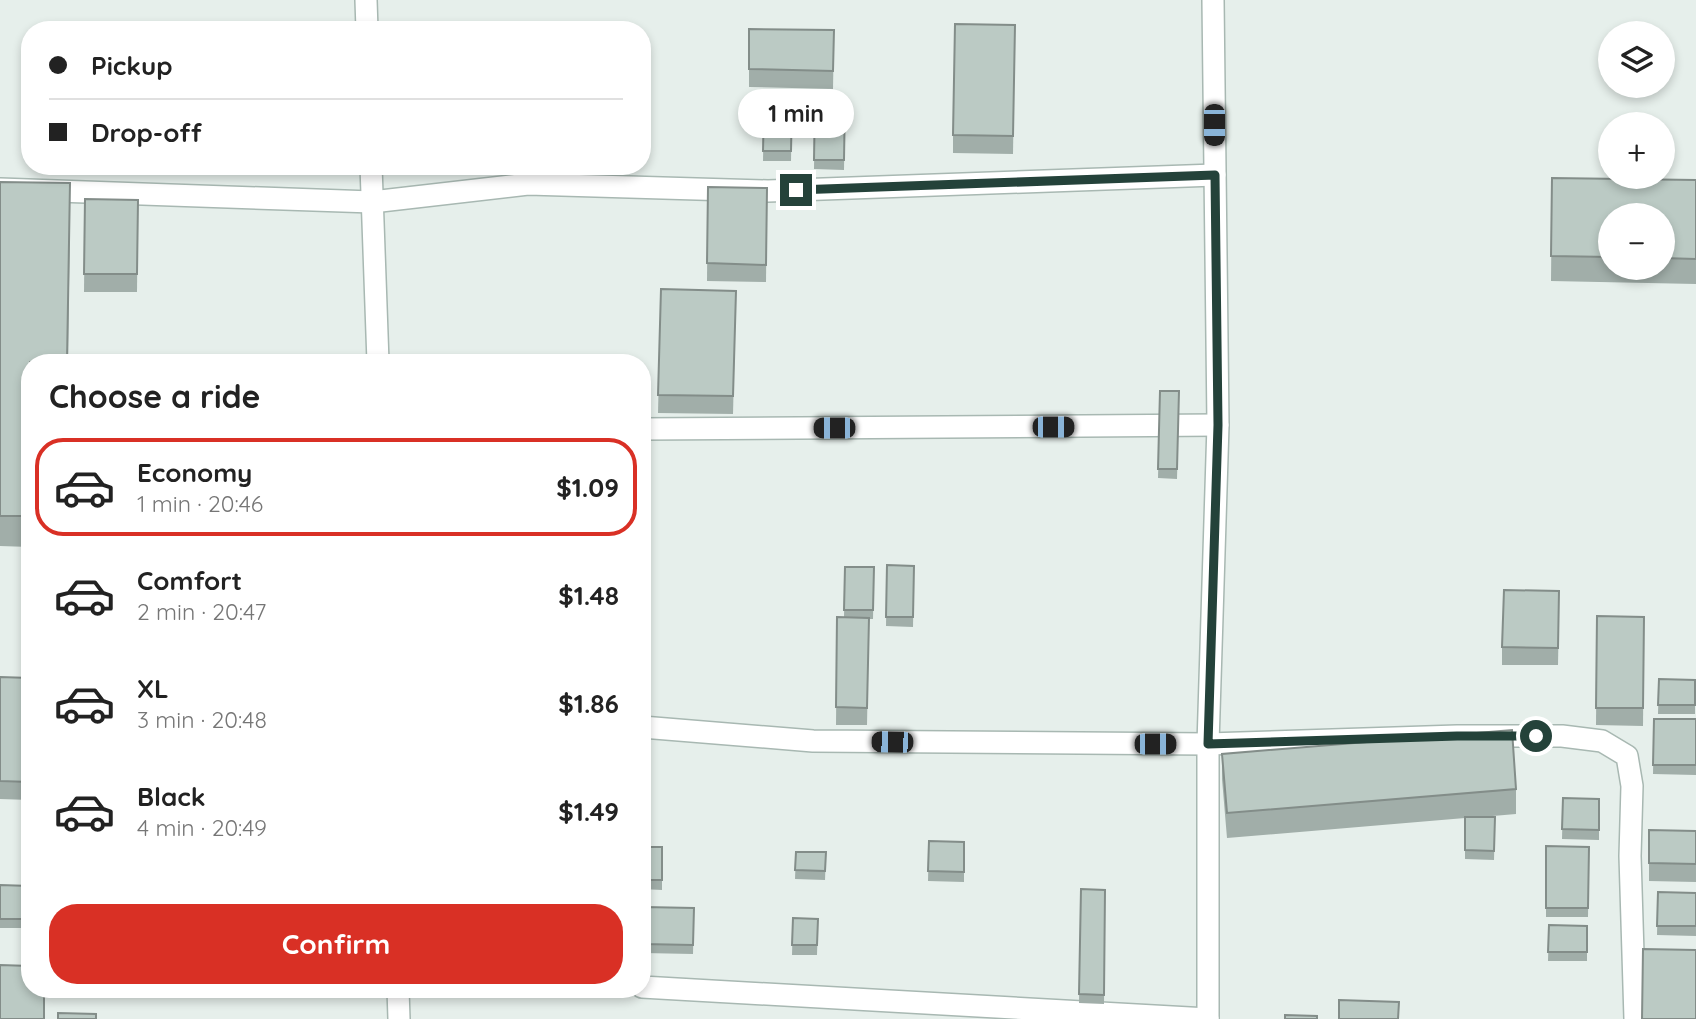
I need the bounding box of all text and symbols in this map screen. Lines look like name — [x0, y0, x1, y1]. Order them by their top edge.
map controls — [1598, 21, 1675, 280]
button: layers — [1598, 21, 1675, 98]
text: Pickup — [91, 49, 173, 82]
callout: 1 min — [738, 88, 854, 138]
text: 1 min — [768, 99, 824, 128]
car — [1204, 104, 1225, 146]
button: + — [1598, 112, 1675, 189]
text: Drop-off — [91, 116, 202, 149]
route end — [780, 174, 812, 206]
button: − — [1598, 203, 1675, 280]
text: Choose a ride — [49, 376, 261, 416]
car — [1033, 417, 1075, 438]
car — [814, 418, 856, 439]
icon: car — [53, 456, 116, 519]
text: Economy — [137, 456, 252, 489]
text: $1.09 — [556, 471, 619, 504]
text: 1 min · 20:46 — [137, 489, 263, 518]
icon: car — [53, 564, 116, 627]
text: Comfort — [137, 564, 242, 597]
text: $1.48 — [558, 579, 619, 612]
text: 2 min · 20:47 — [137, 597, 266, 626]
icon: car — [53, 672, 116, 735]
text: XL — [137, 672, 169, 705]
text: $1.86 — [558, 687, 619, 720]
text: 3 min · 20:48 — [137, 705, 267, 734]
route start — [1520, 720, 1552, 752]
car — [871, 731, 914, 753]
car — [1135, 734, 1177, 755]
icon: car — [53, 780, 116, 843]
text: Black — [137, 780, 206, 813]
text: $1.49 — [558, 795, 619, 828]
text: 4 min · 20:49 — [137, 813, 267, 842]
button: Confirm — [49, 904, 623, 984]

